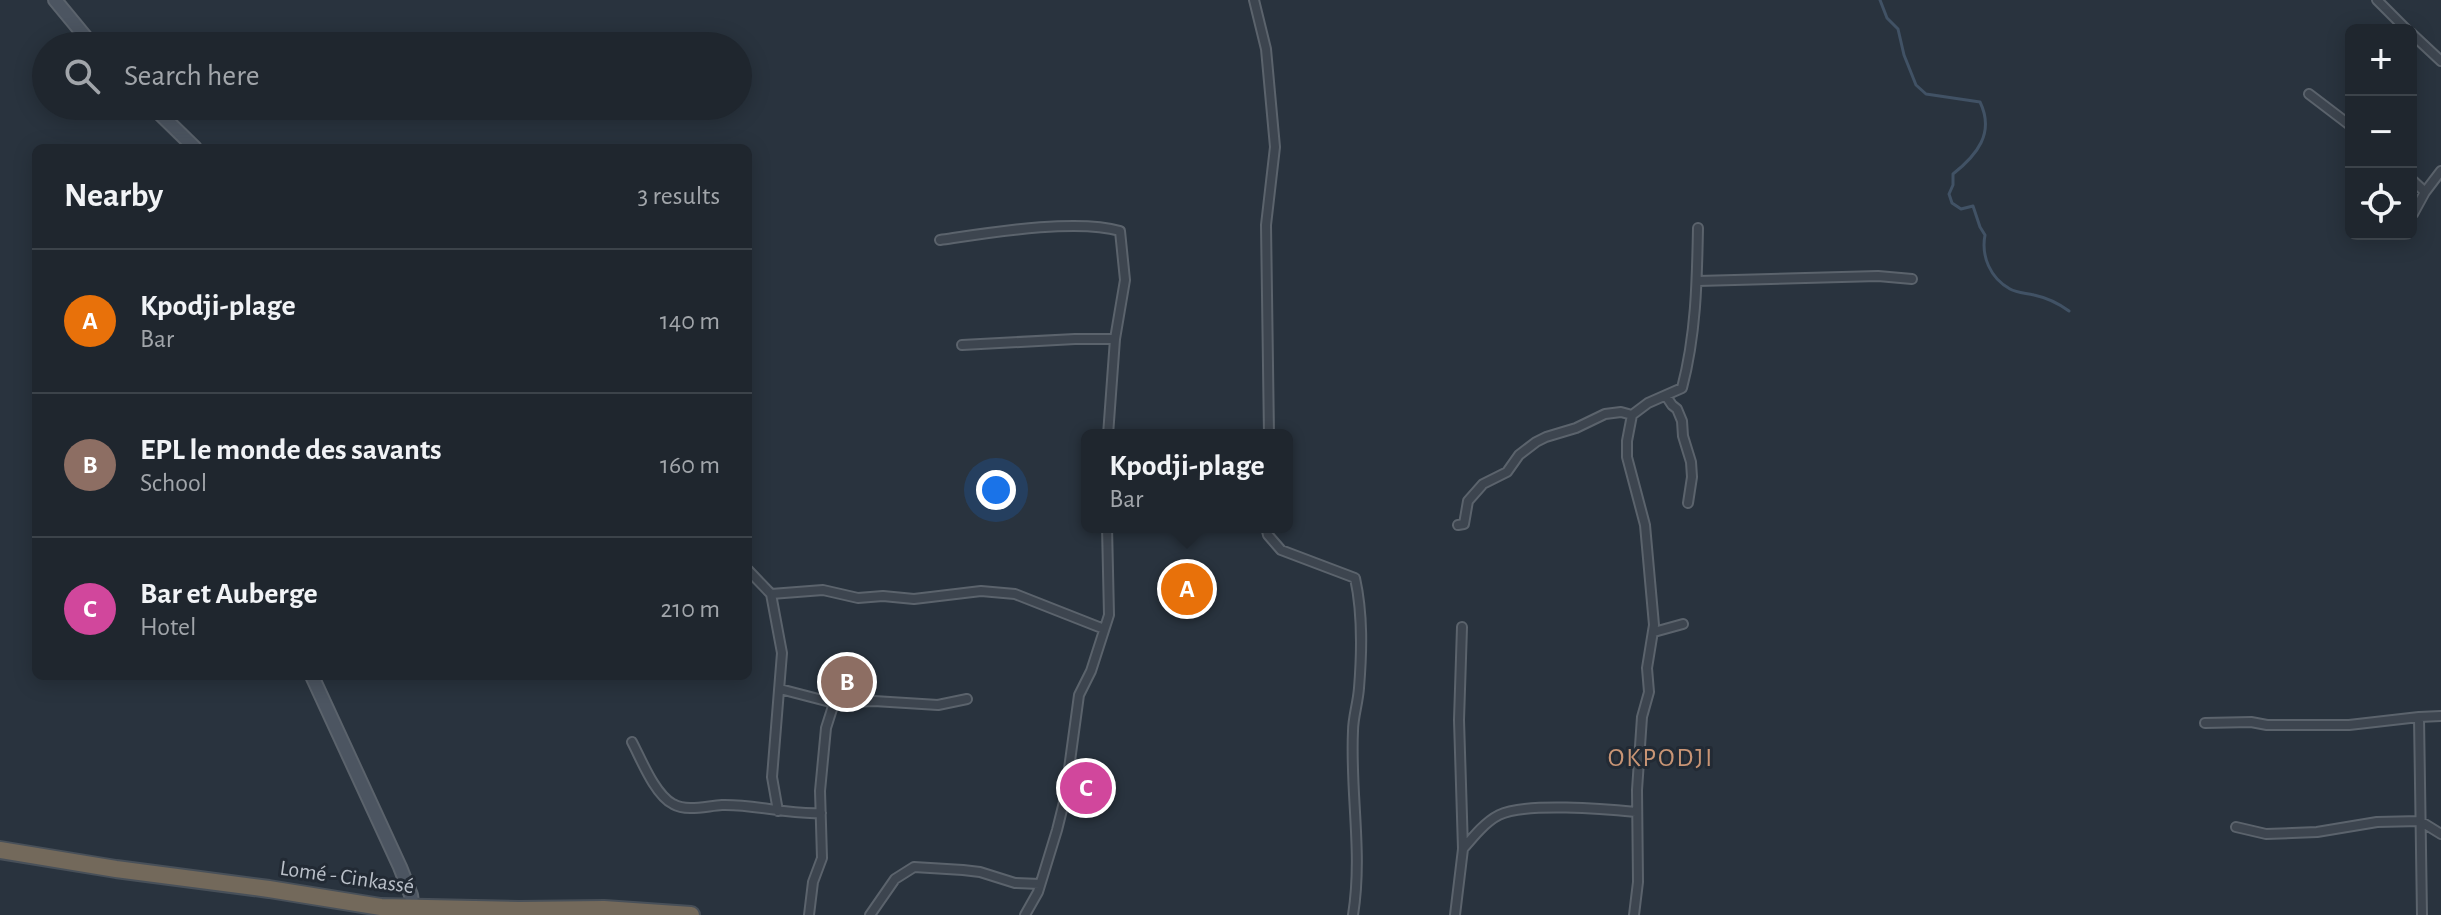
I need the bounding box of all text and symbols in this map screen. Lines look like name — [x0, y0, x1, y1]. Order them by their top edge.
map controls — [2345, 24, 2417, 240]
button: + — [2345, 24, 2417, 96]
search box — [32, 32, 752, 120]
icon: search — [60, 54, 104, 98]
text: Search here — [124, 61, 260, 91]
button: − — [2345, 96, 2417, 168]
button: locate — [2345, 168, 2417, 240]
text: Nearby — [64, 179, 163, 213]
text: 3 results — [637, 183, 720, 209]
text: Kpodji-plage — [140, 291, 296, 321]
text: A — [82, 308, 98, 334]
text: 140 m — [660, 308, 720, 334]
text: Bar — [140, 326, 174, 352]
popup — [1081, 429, 1293, 533]
text: EPL le monde des savants — [140, 435, 442, 465]
text: Kpodji-plage — [1109, 451, 1265, 481]
text: B — [82, 452, 98, 478]
text: 160 m — [660, 452, 720, 478]
text: School — [140, 470, 207, 496]
your location — [976, 470, 1016, 510]
text: Bar — [1109, 486, 1143, 512]
pin: A — [1161, 559, 1213, 619]
text: Bar et Auberge — [140, 579, 318, 609]
text: C — [83, 596, 97, 622]
text: 210 m — [660, 596, 720, 622]
text: Hotel — [140, 614, 196, 640]
pin: B — [821, 652, 873, 712]
district label: OKPODJI — [1608, 745, 1714, 771]
pin: C — [1060, 758, 1112, 818]
street label: Lomé - Cinkassé — [278, 857, 416, 897]

